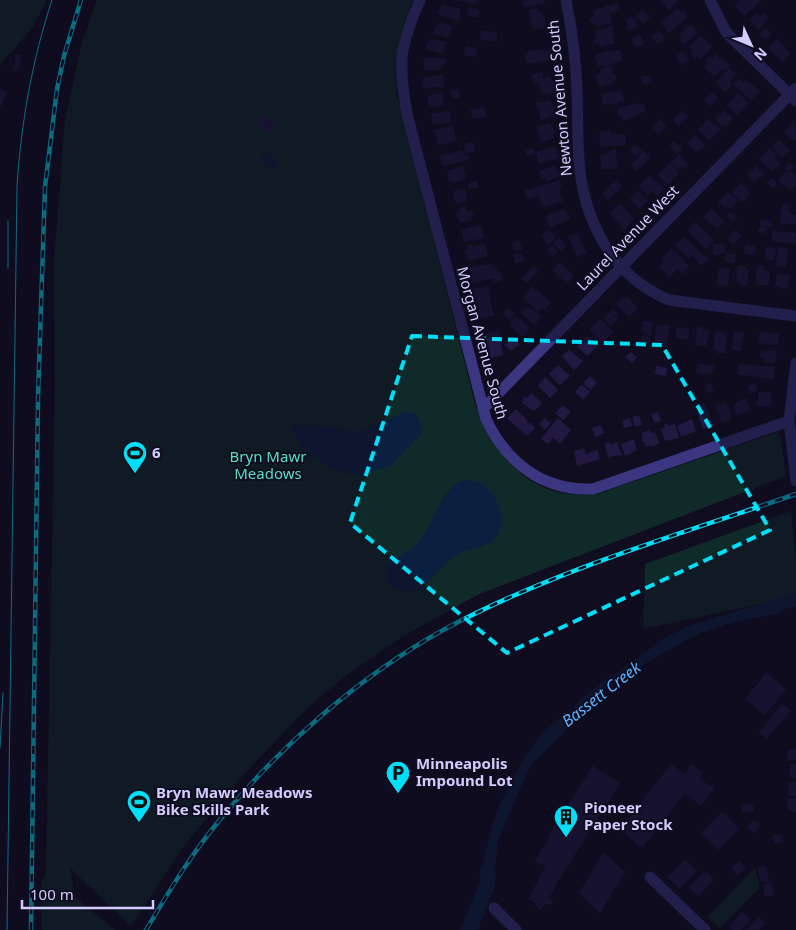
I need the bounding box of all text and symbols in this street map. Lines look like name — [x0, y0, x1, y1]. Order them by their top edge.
street label: Newton Avenue South — [542, 19, 576, 177]
north arrow — [726, 20, 776, 70]
text: N — [750, 44, 772, 65]
street label: Laurel Avenue West — [572, 180, 683, 294]
street label: Morgan Avenue South — [453, 264, 513, 421]
sports icon: 6 — [122, 440, 148, 474]
place label: 6 — [152, 442, 161, 462]
park label: Bryn Mawr Meadows — [230, 446, 306, 483]
water label: Bassett Creek — [557, 656, 646, 732]
place label: Minneapolis Impound Lot — [416, 753, 513, 790]
parking icon: Minneapolis Impound Lot — [385, 760, 411, 794]
place label: Bryn Mawr Meadows Bike Skills Park — [156, 782, 312, 819]
sports icon: Bryn Mawr Meadows Bike Skills Park — [126, 789, 152, 823]
place label: Pioneer Paper Stock — [584, 797, 673, 834]
building icon: Pioneer Paper Stock — [553, 804, 579, 838]
scale bar — [22, 878, 154, 910]
text: 100 m — [30, 884, 74, 904]

